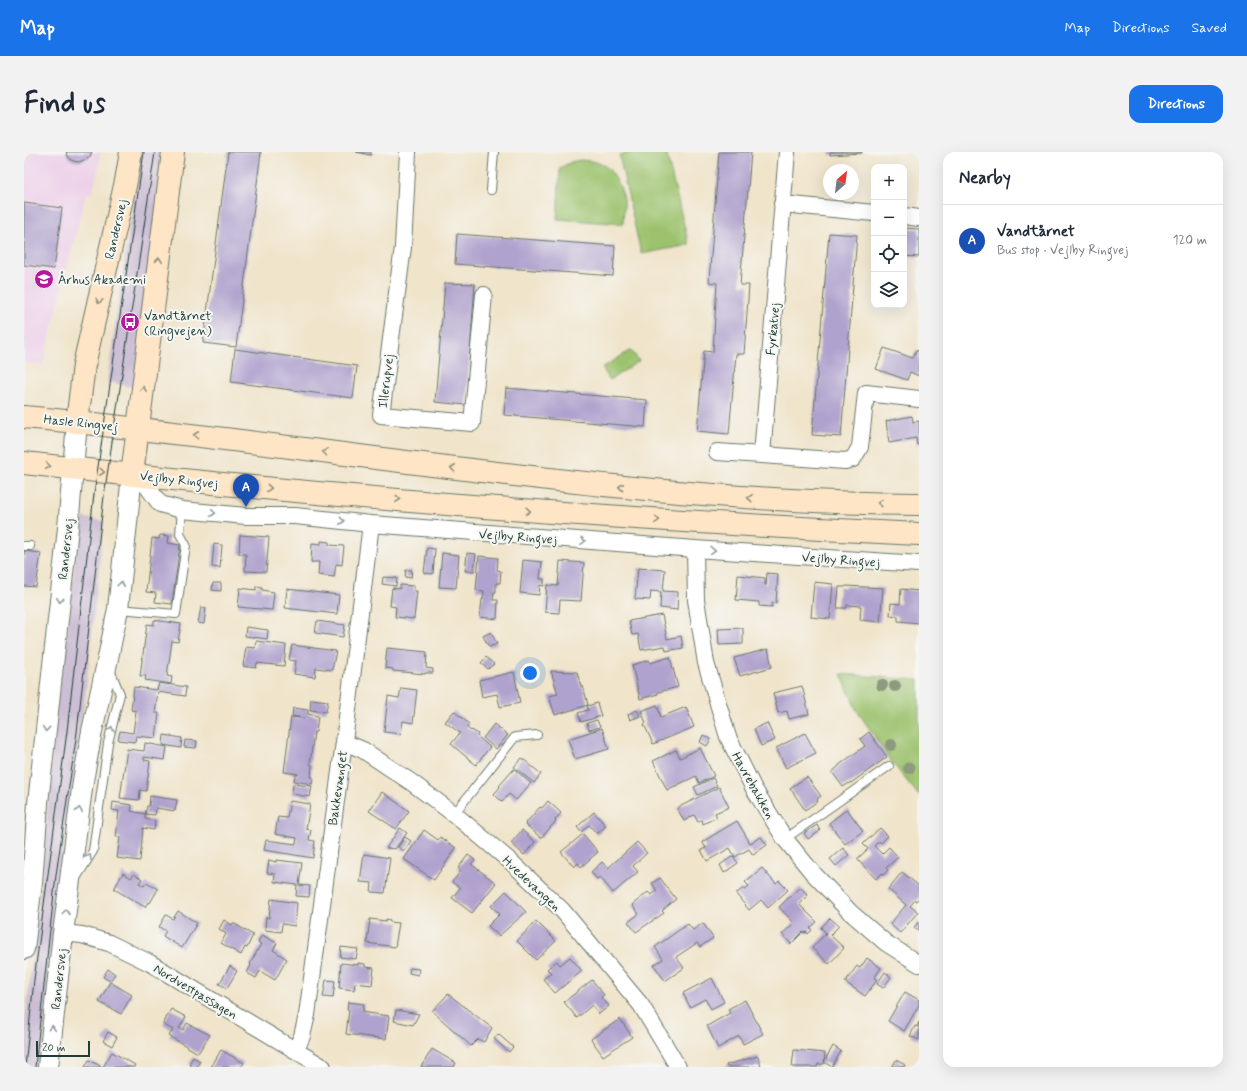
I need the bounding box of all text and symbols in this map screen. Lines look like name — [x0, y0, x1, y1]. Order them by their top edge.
text: Map — [20, 16, 55, 41]
text: Map — [1064, 19, 1090, 37]
text: Directions — [1112, 19, 1170, 37]
text: Saved — [1192, 19, 1227, 37]
button: Directions — [1129, 85, 1223, 123]
text: Find us — [24, 86, 105, 123]
north arrow — [823, 164, 859, 200]
map controls — [871, 164, 907, 308]
button: + — [871, 164, 907, 200]
text: Nearby — [959, 167, 1011, 189]
street label: Randersvej — [101, 197, 132, 261]
button: − — [871, 200, 907, 236]
text: Vandtårnet — [997, 222, 1075, 242]
text: A — [968, 232, 976, 249]
text: 120 m — [1173, 232, 1207, 249]
button: locate — [871, 236, 907, 272]
text: Bus stop · Vejlby Ringvej — [997, 242, 1129, 259]
one-way arrow — [154, 257, 163, 263]
school or university icon: Århus Akademi — [33, 268, 55, 290]
place label: Århus Akademi — [58, 271, 146, 289]
button: layers — [871, 272, 907, 308]
one-way arrow — [95, 297, 103, 304]
street label: Fyrkatvej — [763, 302, 784, 356]
place label: Vandtårnet (Ringvejen) — [144, 308, 212, 341]
bus stop icon: Vandtårnet (Ringvejen) — [119, 311, 141, 333]
street label: Illerupvej — [375, 353, 398, 409]
one-way arrow — [138, 386, 147, 392]
street label: Hasle Ringvej — [43, 411, 119, 437]
one-way arrow — [193, 431, 199, 440]
one-way arrow — [321, 448, 328, 457]
one-way arrow — [45, 461, 51, 470]
one-way arrow — [450, 464, 457, 473]
one-way arrow — [99, 467, 105, 476]
street label: Vejlby Ringvej — [139, 468, 219, 495]
pin: A — [233, 474, 259, 507]
one-way arrow — [265, 483, 272, 492]
one-way arrow — [618, 483, 624, 492]
one-way arrow — [747, 493, 753, 502]
one-way arrow — [395, 495, 401, 504]
one-way arrow — [877, 499, 883, 508]
one-way arrow — [524, 506, 531, 515]
one-way arrow — [210, 508, 216, 517]
one-way arrow — [339, 516, 345, 525]
one-way arrow — [654, 516, 660, 525]
street label: Randersvej — [55, 518, 78, 581]
street label: Vejlby Ringvej — [478, 526, 558, 551]
one-way arrow — [580, 536, 586, 545]
one-way arrow — [710, 546, 716, 555]
street label: Vejlby Ringvej — [801, 549, 881, 574]
one-way arrow — [116, 581, 125, 587]
one-way arrow — [55, 597, 64, 603]
your location — [520, 663, 540, 683]
one-way arrow — [42, 726, 51, 732]
one-way arrow — [106, 726, 115, 733]
street label: Havrebakken — [727, 749, 778, 822]
street label: Bakkevænget — [325, 750, 354, 827]
one-way arrow — [74, 807, 83, 813]
street label: Hvedevangen — [497, 853, 564, 916]
one-way arrow — [84, 854, 92, 861]
one-way arrow — [61, 909, 70, 915]
street label: Randersvej — [48, 948, 71, 1011]
street label: Nordvestpassagen — [150, 961, 240, 1024]
one-way arrow — [48, 1025, 57, 1031]
scale bar — [36, 1039, 90, 1058]
text: 20 m — [42, 1041, 65, 1055]

